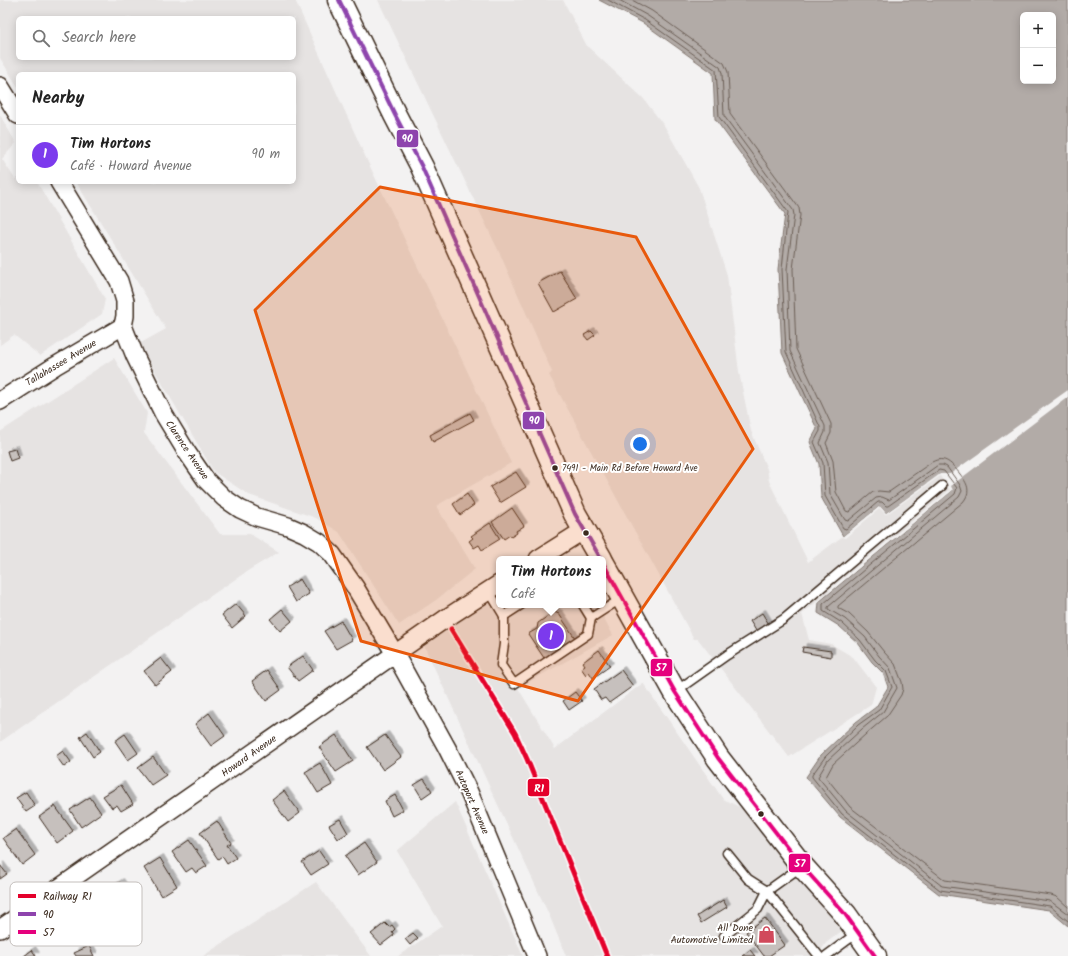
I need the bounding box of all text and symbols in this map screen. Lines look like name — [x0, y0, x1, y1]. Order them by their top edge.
map controls — [1020, 12, 1056, 84]
button: + — [1020, 12, 1056, 48]
search box — [16, 16, 296, 60]
text: Search here — [62, 26, 136, 50]
icon: search — [30, 27, 52, 49]
button: − — [1020, 48, 1056, 84]
text: Nearby — [32, 85, 84, 112]
line badge: 90 — [396, 129, 419, 148]
text: 90 — [401, 130, 413, 148]
text: Tim Hortons — [70, 132, 151, 156]
text: 1 — [43, 144, 47, 165]
text: 90 m — [252, 144, 280, 165]
text: Café · Howard Avenue — [70, 156, 192, 177]
street label: Tallahassee Avenue — [22, 335, 100, 391]
line badge: 90 — [522, 411, 545, 430]
text: 90 — [528, 412, 540, 430]
street label: Clarence Avenue — [161, 417, 213, 483]
your location — [630, 434, 650, 454]
place label: 7491 - Main Rd Before Howard Ave — [562, 461, 698, 476]
marker: 7491 - Main Rd Before Howard Ave — [550, 463, 560, 473]
unlabelled marker — [581, 528, 591, 538]
popup — [496, 556, 606, 608]
text: Tim Hortons — [510, 560, 592, 584]
text: Café — [510, 584, 535, 605]
pin: 1 — [538, 621, 564, 651]
line badge: 57 — [650, 658, 673, 677]
text: 57 — [655, 659, 667, 677]
street label: Howard Avenue — [218, 731, 280, 781]
street label: Autoport Avenue — [451, 767, 494, 837]
line badge: R1 — [527, 778, 550, 797]
text: R1 — [534, 780, 545, 798]
unlabelled marker — [756, 809, 766, 819]
line badge: 57 — [788, 853, 811, 873]
text: 57 — [794, 855, 806, 873]
legend — [10, 882, 142, 946]
text: Railway R1 — [43, 888, 92, 906]
text: 90 — [43, 906, 54, 924]
place label: All Done Automotive Limited — [671, 920, 754, 948]
text: 57 — [43, 924, 55, 942]
shop icon: All Done Automotive Limited — [756, 924, 776, 944]

